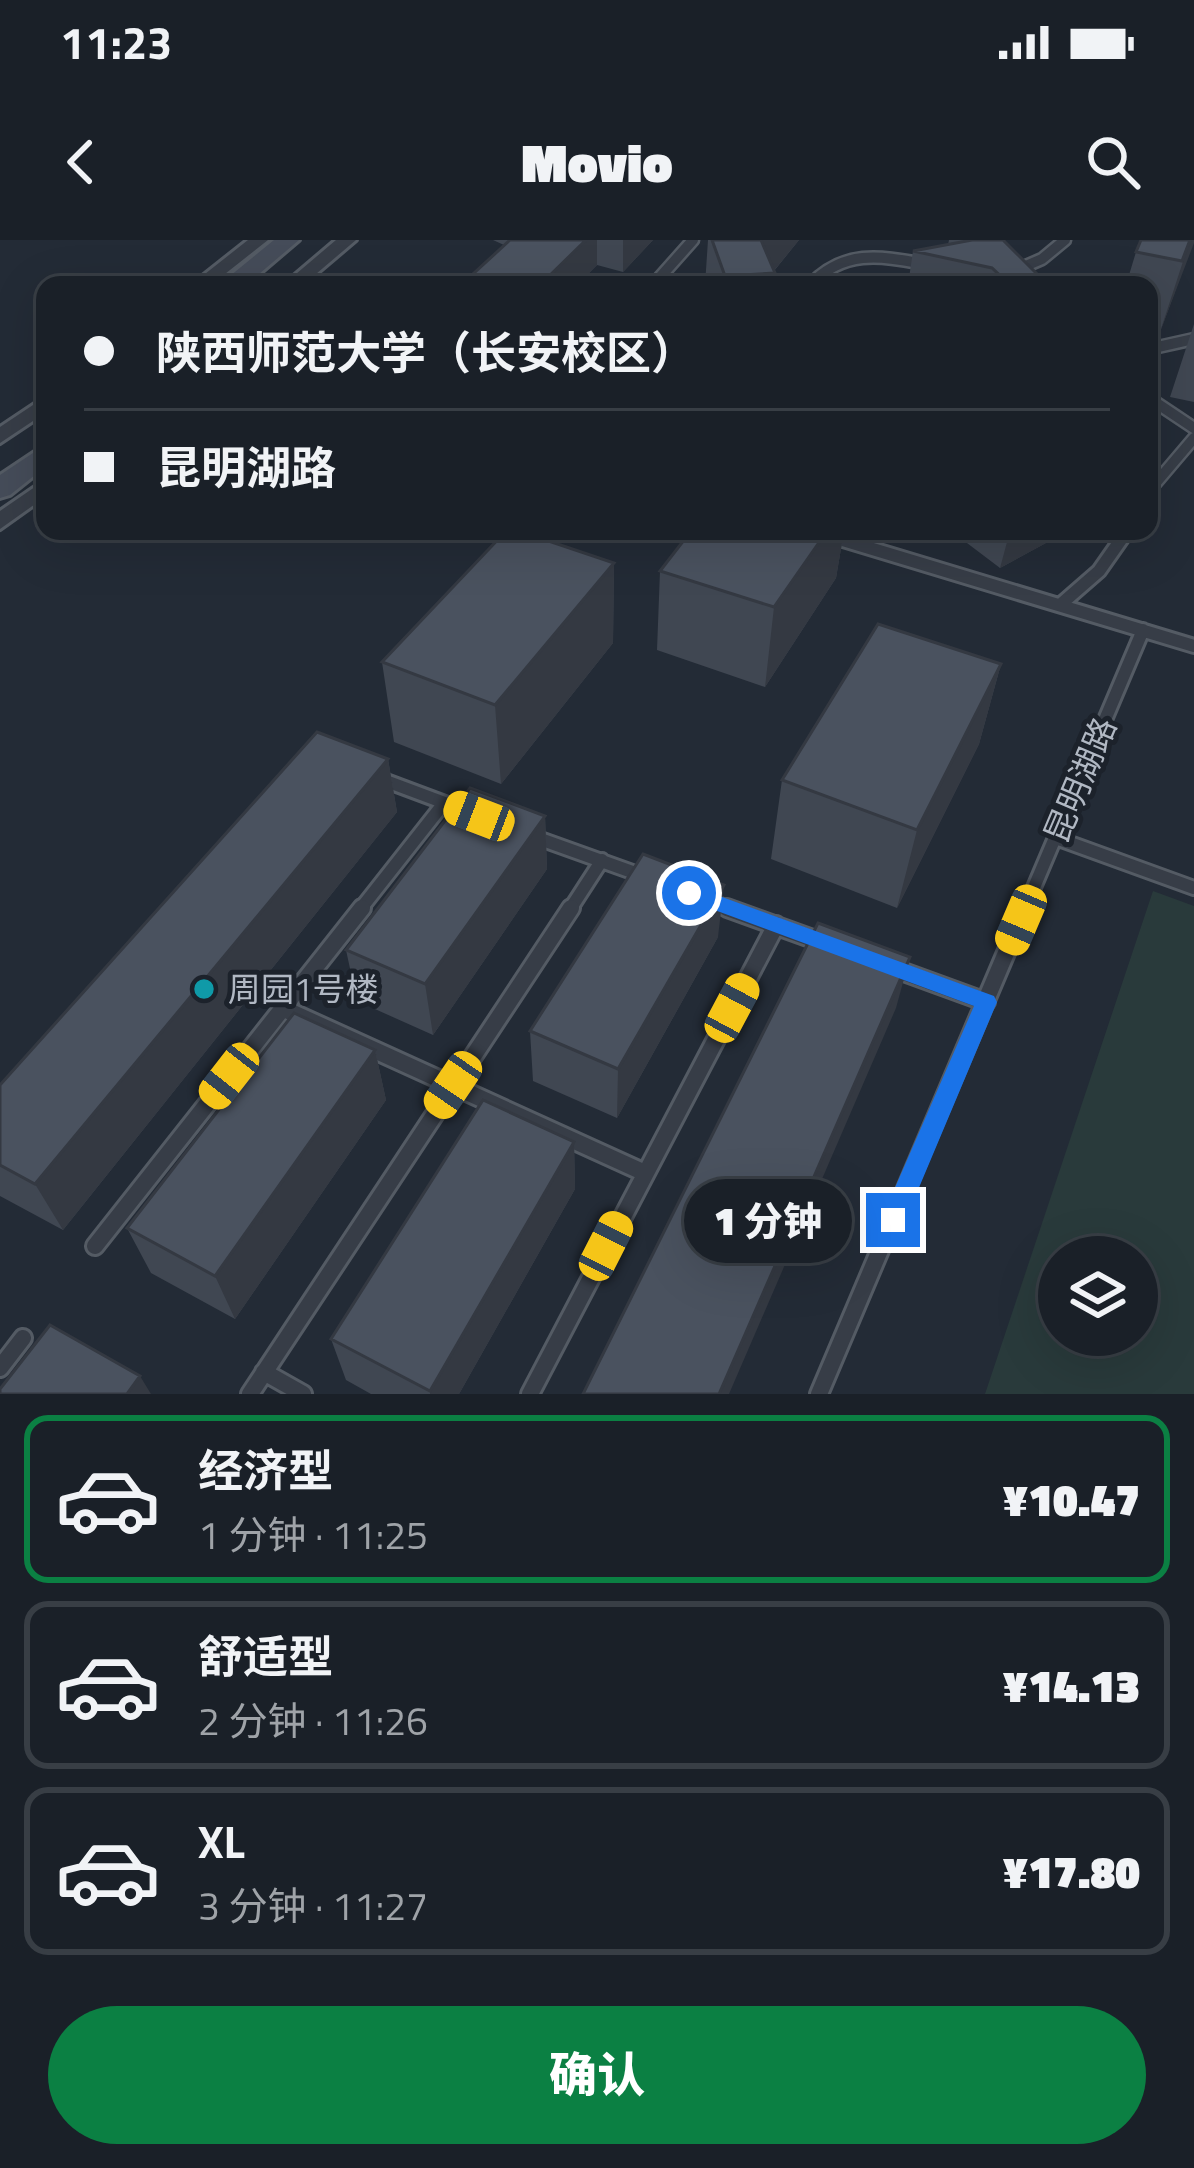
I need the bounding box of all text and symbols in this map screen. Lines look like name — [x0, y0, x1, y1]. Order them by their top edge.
text: 11:23 — [60, 8, 172, 76]
text: Movio — [521, 121, 673, 203]
icon: back — [48, 129, 114, 195]
icon: search — [1080, 129, 1146, 195]
text: 陕西师范大学（长安校区） — [156, 318, 696, 386]
text: 昆明湖路 — [156, 433, 336, 501]
street label: 昆明湖路 — [1031, 709, 1129, 851]
car — [439, 786, 519, 846]
route start — [662, 866, 716, 920]
car — [990, 880, 1052, 960]
place label: 周园1号楼 — [228, 964, 378, 1014]
car — [699, 968, 765, 1048]
marker: 周园1号楼 — [191, 976, 217, 1002]
car — [193, 1037, 265, 1115]
car — [418, 1045, 488, 1125]
callout: 1 分钟 — [683, 1178, 851, 1262]
text: 1 分钟 — [714, 1191, 822, 1250]
route end — [866, 1193, 920, 1247]
car — [574, 1206, 638, 1286]
map controls — [1038, 1236, 1158, 1356]
button: layers — [1038, 1236, 1158, 1356]
text: 经济型 — [198, 1436, 333, 1504]
icon: car — [54, 1445, 162, 1553]
text: ¥10.47 — [1002, 1465, 1140, 1533]
text: 1 分钟 · 11:25 — [198, 1505, 428, 1564]
text: 舒适型 — [198, 1622, 333, 1690]
icon: car — [54, 1631, 162, 1739]
text: ¥14.13 — [1002, 1651, 1140, 1719]
text: 2 分钟 · 11:26 — [198, 1691, 428, 1750]
text: XL — [198, 1807, 245, 1875]
icon: car — [54, 1817, 162, 1925]
text: ¥17.80 — [1002, 1837, 1140, 1905]
text: 3 分钟 · 11:27 — [198, 1876, 428, 1935]
button: 确认 — [48, 2006, 1146, 2144]

